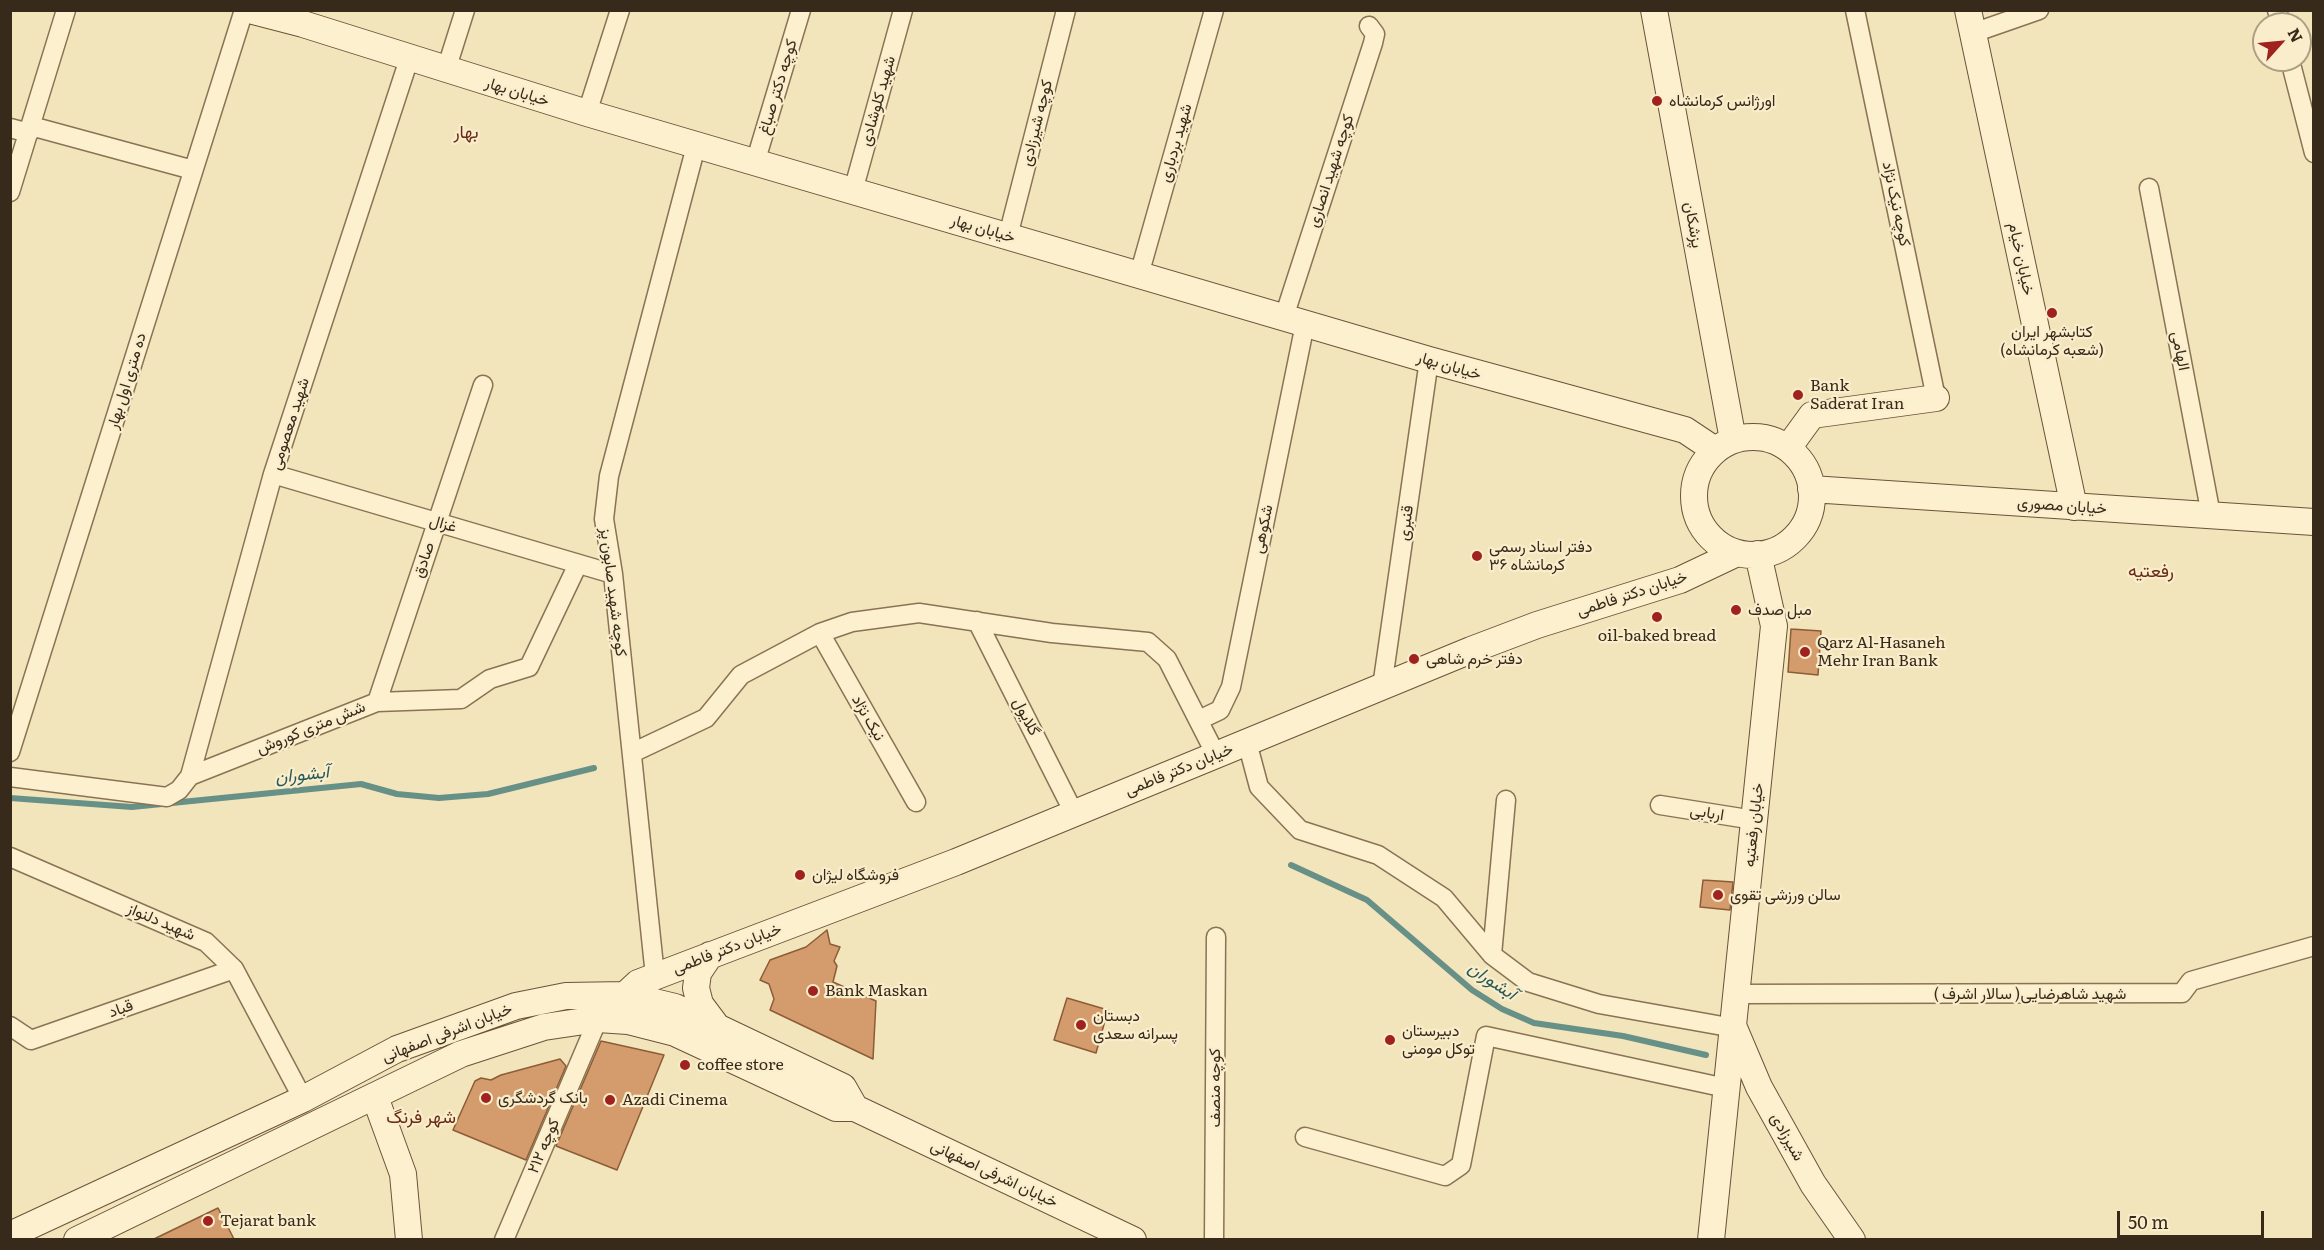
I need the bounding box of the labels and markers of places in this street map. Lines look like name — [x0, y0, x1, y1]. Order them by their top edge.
place label: اورژانس کرمانشاه — [1669, 91, 1776, 111]
marker: اورژانس کرمانشاه — [1650, 94, 1664, 108]
marker: کتابشهر ایران (شعبه کرمانشاه) — [2045, 306, 2059, 320]
place label: کتابشهر ایران (شعبه کرمانشاه) — [2000, 322, 2104, 360]
place label: Bank Saderat Iran — [1810, 376, 1904, 414]
marker: Bank Saderat Iran — [1791, 388, 1805, 402]
place label: دفتر اسناد رسمی ۳۶ کرمانشاه — [1489, 537, 1592, 575]
marker: دفتر اسناد رسمی ۳۶ کرمانشاه — [1470, 549, 1484, 563]
place label: مبل صدف — [1748, 600, 1812, 620]
marker: مبل صدف — [1729, 603, 1743, 617]
marker: oil-baked bread — [1650, 610, 1664, 624]
place label: oil-baked bread — [1598, 626, 1716, 646]
place label: Qarz Al-Hasaneh Mehr Iran Bank — [1817, 633, 1946, 671]
marker: Qarz Al-Hasaneh Mehr Iran Bank — [1798, 645, 1812, 659]
place label: دفتر خرم شاهی — [1426, 649, 1523, 669]
marker: دفتر خرم شاهی — [1407, 652, 1421, 666]
place label: فروشگاه لیژان — [812, 865, 899, 885]
marker: فروشگاه لیژان — [793, 868, 807, 882]
place label: سالن ورزشی تقوی — [1730, 885, 1841, 905]
marker: سالن ورزشی تقوی — [1711, 888, 1725, 902]
place label: Bank Maskan — [825, 981, 928, 1001]
marker: Bank Maskan — [806, 984, 820, 998]
place label: دبستان پسرانه سعدی — [1093, 1006, 1178, 1044]
marker: دبستان پسرانه سعدی — [1074, 1018, 1088, 1032]
place label: دبیرستان توکل مومنی — [1402, 1021, 1475, 1059]
marker: دبیرستان توکل مومنی — [1383, 1033, 1397, 1047]
place label: coffee store — [697, 1055, 784, 1075]
marker: coffee store — [678, 1058, 692, 1072]
place label: بانک گردشگری — [498, 1088, 588, 1108]
place label: Azadi Cinema — [622, 1090, 728, 1110]
marker: بانک گردشگری — [479, 1091, 493, 1105]
marker: Azadi Cinema — [603, 1093, 617, 1107]
place label: Tejarat bank — [220, 1211, 316, 1231]
marker: Tejarat bank — [201, 1214, 215, 1228]

